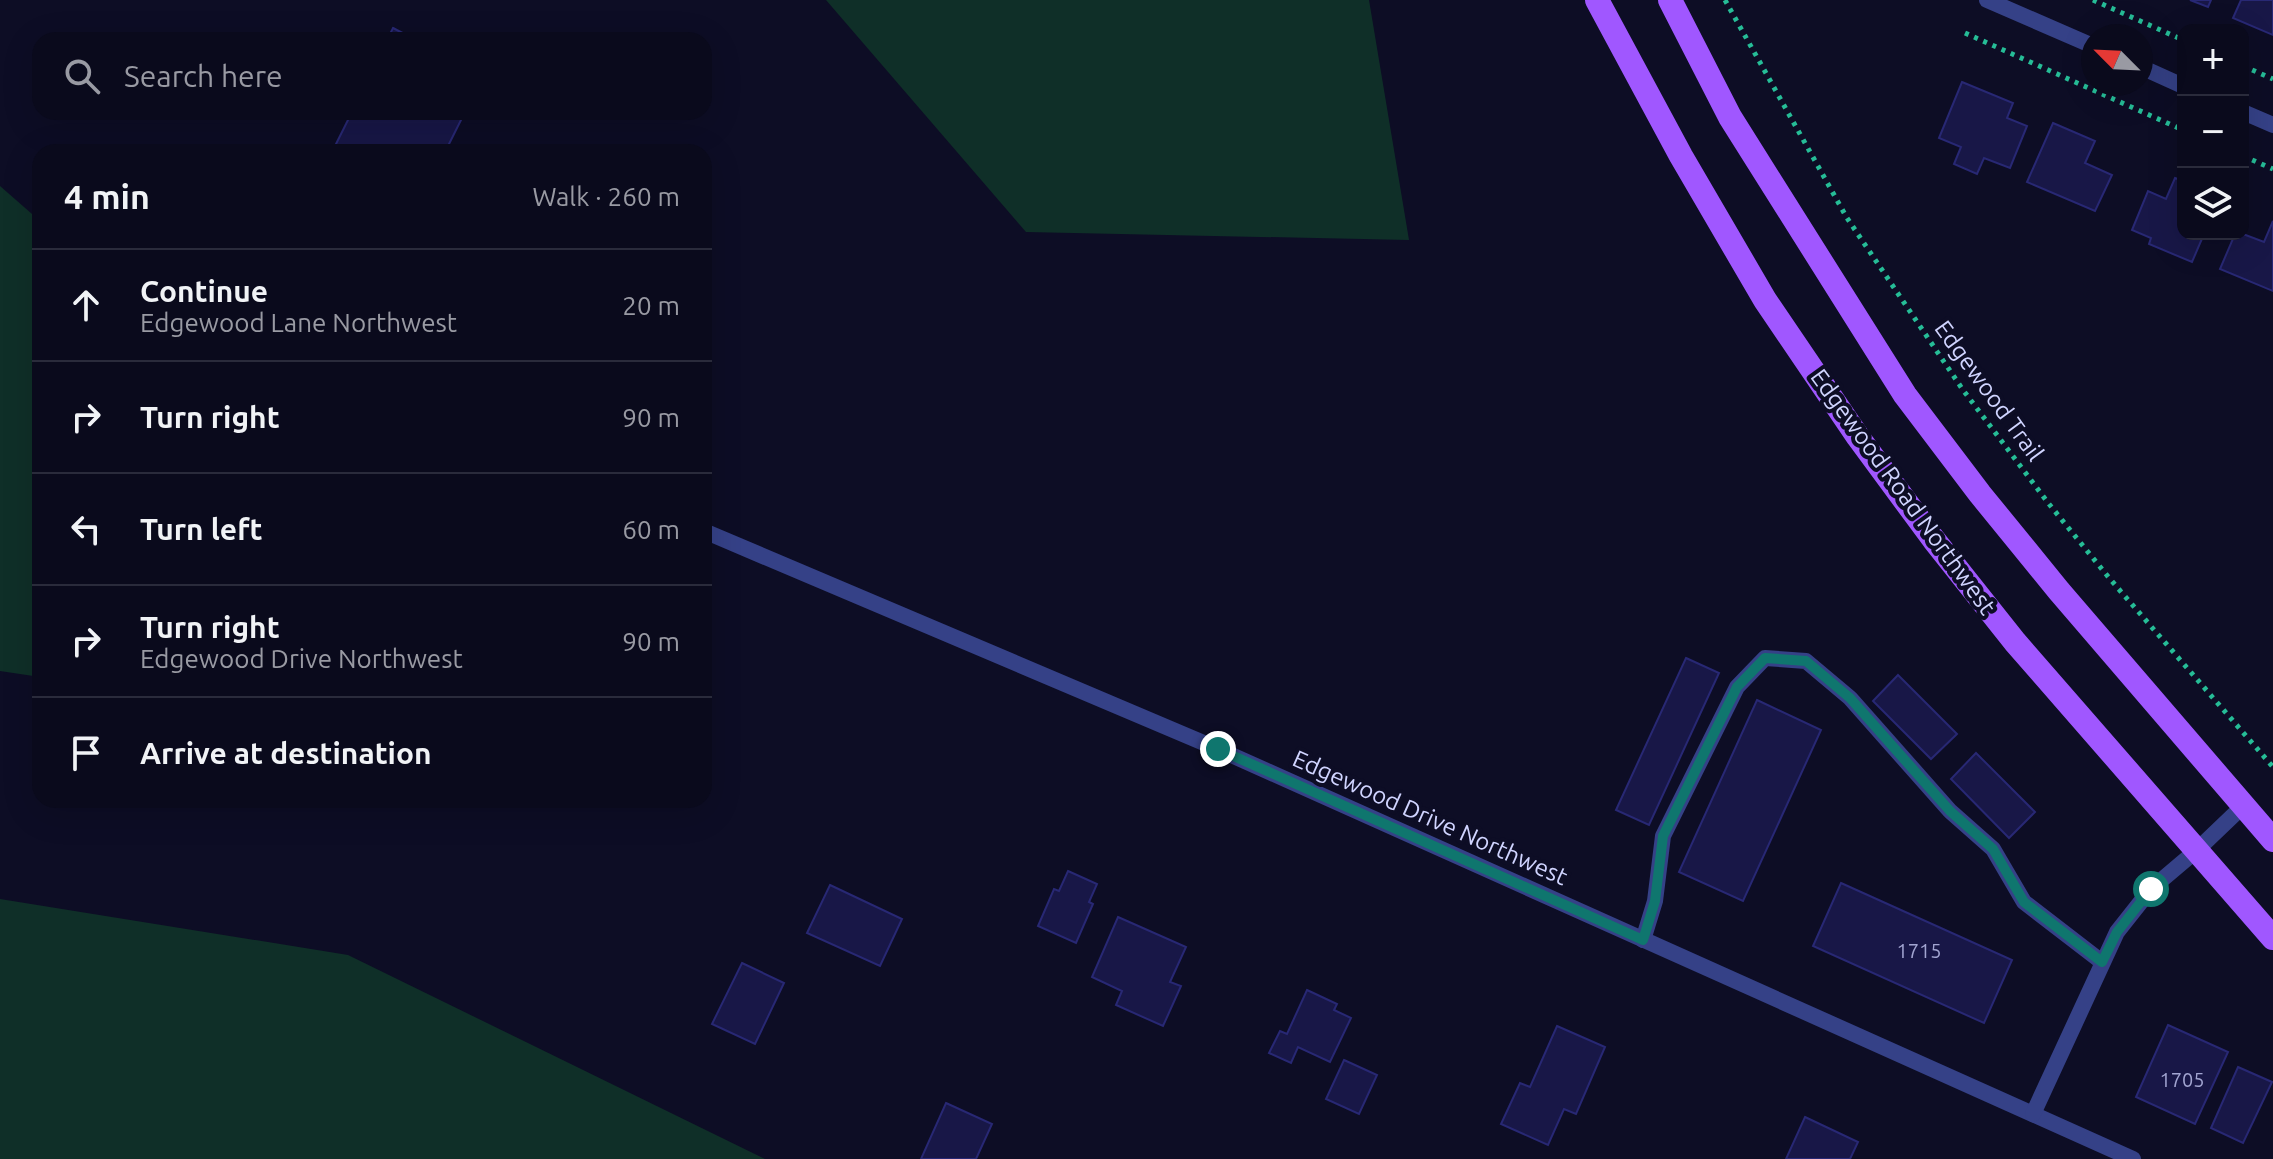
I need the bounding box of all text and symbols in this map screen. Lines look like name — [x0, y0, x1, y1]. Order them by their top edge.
north arrow — [2081, 24, 2153, 96]
map controls — [2177, 24, 2249, 240]
button: + — [2177, 24, 2249, 96]
search box — [32, 32, 712, 120]
icon: search — [60, 54, 104, 98]
text: Search here — [124, 59, 283, 93]
button: − — [2177, 96, 2249, 168]
button: layers — [2177, 168, 2249, 240]
text: 4 min — [64, 177, 150, 215]
text: Walk · 260 m — [532, 182, 680, 211]
text: Continue — [140, 274, 268, 308]
icon: ahead — [64, 283, 108, 327]
text: 20 m — [622, 291, 680, 320]
text: Edgewood Lane Northwest — [140, 308, 457, 337]
street label: Edgewood Trail — [1930, 315, 2049, 466]
street label: Edgewood Road Northwest — [1805, 364, 2002, 620]
icon: right — [64, 395, 108, 439]
text: Turn right — [140, 400, 280, 434]
text: 90 m — [622, 403, 680, 432]
icon: left — [64, 507, 108, 551]
text: Turn left — [140, 512, 262, 546]
text: 60 m — [622, 515, 680, 544]
text: Turn right — [140, 610, 280, 644]
icon: right — [64, 619, 108, 663]
text: 90 m — [622, 627, 680, 656]
text: Edgewood Drive Northwest — [140, 644, 463, 673]
icon: arrive — [64, 731, 108, 775]
route end — [1200, 731, 1236, 767]
text: Arrive at destination — [140, 736, 432, 770]
street label: Edgewood Drive Northwest — [1289, 745, 1572, 891]
route start — [2133, 871, 2169, 907]
house number: 1715 — [1896, 939, 1942, 962]
house number: 1705 — [2159, 1068, 2205, 1091]

